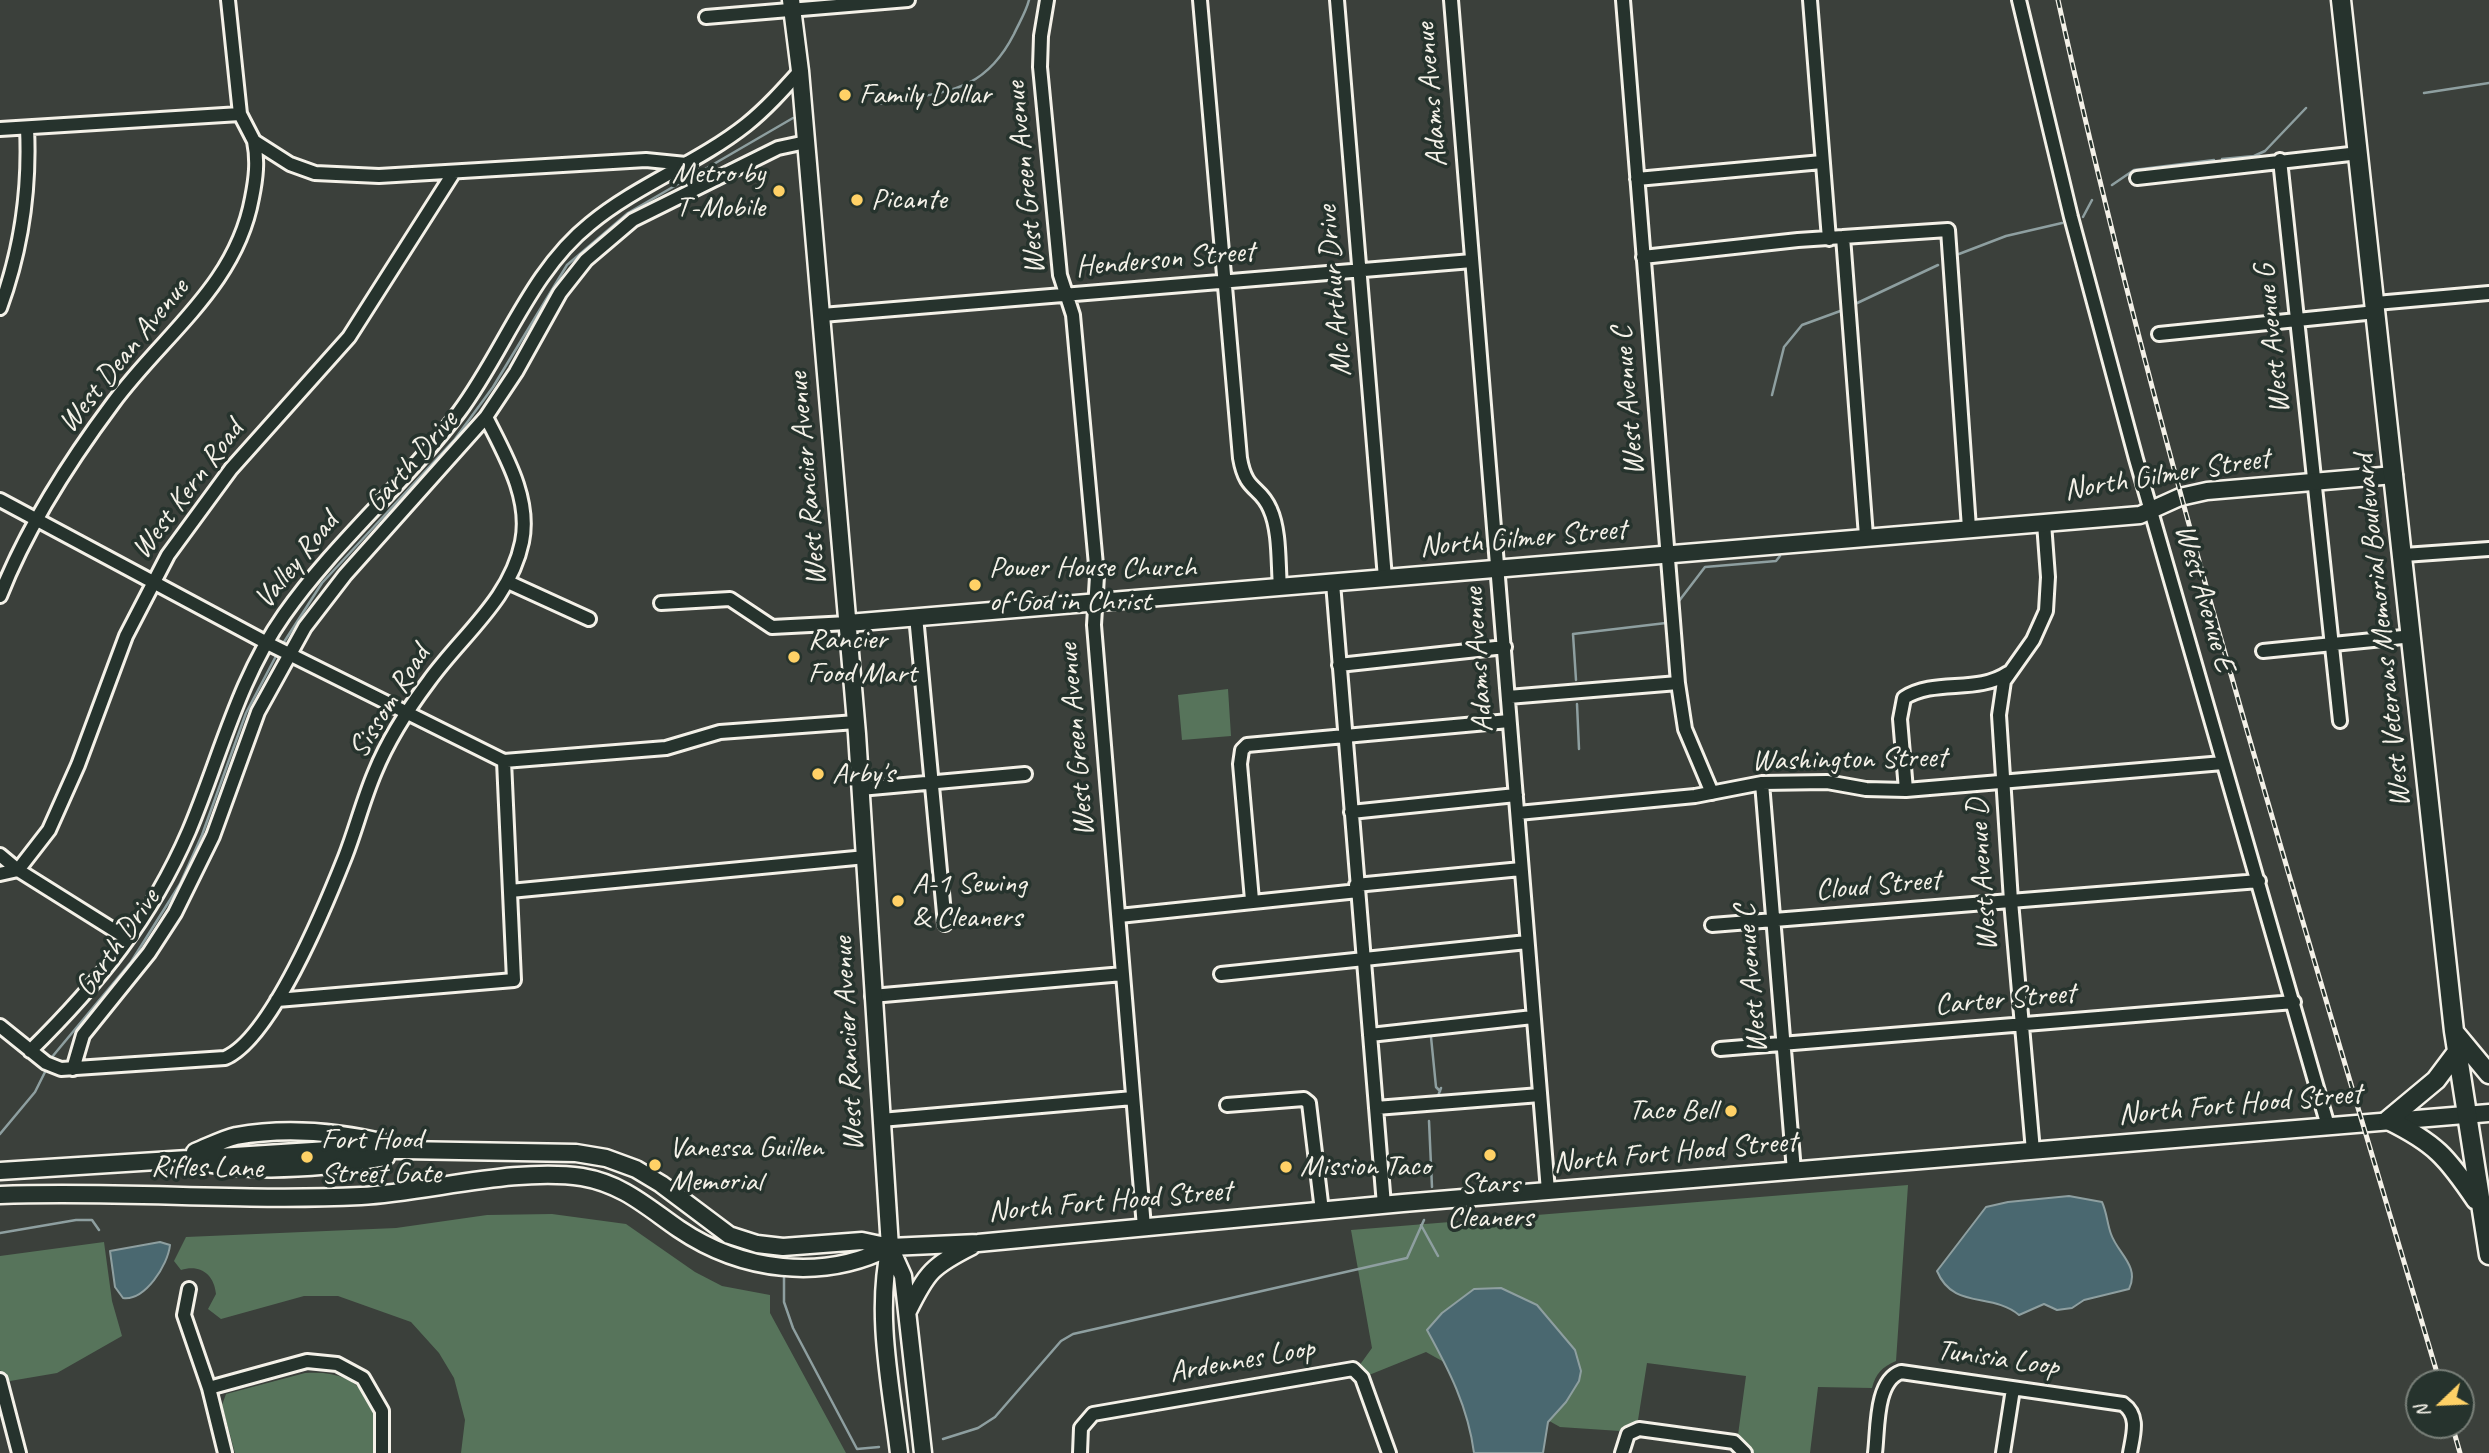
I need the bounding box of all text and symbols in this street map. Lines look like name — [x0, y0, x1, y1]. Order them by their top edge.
street label: Adams Avenue — [1408, 21, 1456, 169]
place label: Family Dollar — [859, 77, 991, 113]
street label: West Green Avenue — [998, 80, 1054, 276]
marker: Family Dollar — [837, 87, 853, 103]
place label: Metro by T-Mobile — [672, 156, 765, 226]
place label: Picante — [871, 182, 947, 218]
marker: Metro by T-Mobile — [771, 183, 787, 199]
marker: Picante — [849, 192, 865, 208]
street label: Mc Arthur Drive — [1310, 204, 1360, 378]
street label: Henderson Street — [1074, 234, 1256, 286]
street label: West Avenue G — [2247, 263, 2299, 415]
street label: West Dean Avenue — [51, 272, 197, 440]
street label: West Avenue C — [1605, 325, 1653, 477]
street label: West Rancier Avenue — [781, 371, 835, 587]
street label: Garth Drive — [358, 404, 466, 520]
street label: West Kern Road — [124, 414, 252, 566]
street label: North Gilmer Street — [2062, 441, 2272, 509]
street label: West Veterans Memorial Boulevard — [2347, 453, 2419, 809]
street label: Valley Road — [247, 505, 347, 617]
street label: North Gilmer Street — [1418, 512, 1628, 566]
street label: West Avenue E — [2166, 520, 2242, 676]
place label: Power House Church of God in Christ — [989, 550, 1197, 620]
marker: Power House Church of God in Christ — [967, 577, 983, 593]
street label: Adams Avenue — [1456, 587, 1502, 733]
place label: Rancier Food Mart — [808, 622, 917, 692]
street label: Sissom Road — [341, 639, 439, 765]
street label: West Green Avenue — [1051, 642, 1103, 838]
marker: Rancier Food Mart — [786, 649, 802, 665]
street label: Washington Street — [1751, 740, 1947, 780]
place label: Arby's — [832, 756, 895, 792]
marker: Arby's — [810, 766, 826, 782]
street label: West Avenue D — [1960, 798, 2006, 952]
street label: Cloud Street — [1814, 863, 1942, 909]
place label: A-1 Sewing & Cleaners — [912, 866, 1027, 936]
street label: Garth Drive — [68, 882, 168, 1004]
marker: A-1 Sewing & Cleaners — [890, 893, 906, 909]
street label: West Avenue C — [1728, 903, 1776, 1055]
street label: West Rancier Avenue — [825, 936, 873, 1152]
street label: Carter Street — [1933, 976, 2077, 1024]
street label: North Fort Hood Street — [2117, 1076, 2363, 1134]
place label: Taco Bell — [1629, 1093, 1717, 1129]
marker: Taco Bell — [1723, 1103, 1739, 1119]
place label: Fort Hood Street Gate — [321, 1122, 441, 1192]
street label: North Fort Hood Street — [1552, 1124, 1798, 1182]
place label: Vanessa Guillen Memorial — [669, 1130, 823, 1200]
marker: Stars Cleaners — [1482, 1147, 1498, 1163]
street label: Rifles Lane — [151, 1149, 263, 1187]
marker: Fort Hood Street Gate — [299, 1149, 315, 1165]
place label: Mission Taco — [1300, 1149, 1430, 1185]
marker: Vanessa Guillen Memorial — [647, 1157, 663, 1173]
marker: Mission Taco — [1278, 1159, 1294, 1175]
place label: Stars Cleaners — [1447, 1166, 1533, 1236]
street label: North Fort Hood Street — [987, 1173, 1233, 1231]
street label: Ardennes Loop — [1167, 1331, 1317, 1391]
street label: Tunisia Loop — [1935, 1333, 2061, 1385]
north arrow — [2405, 1369, 2475, 1439]
text: N — [2409, 1401, 2436, 1422]

